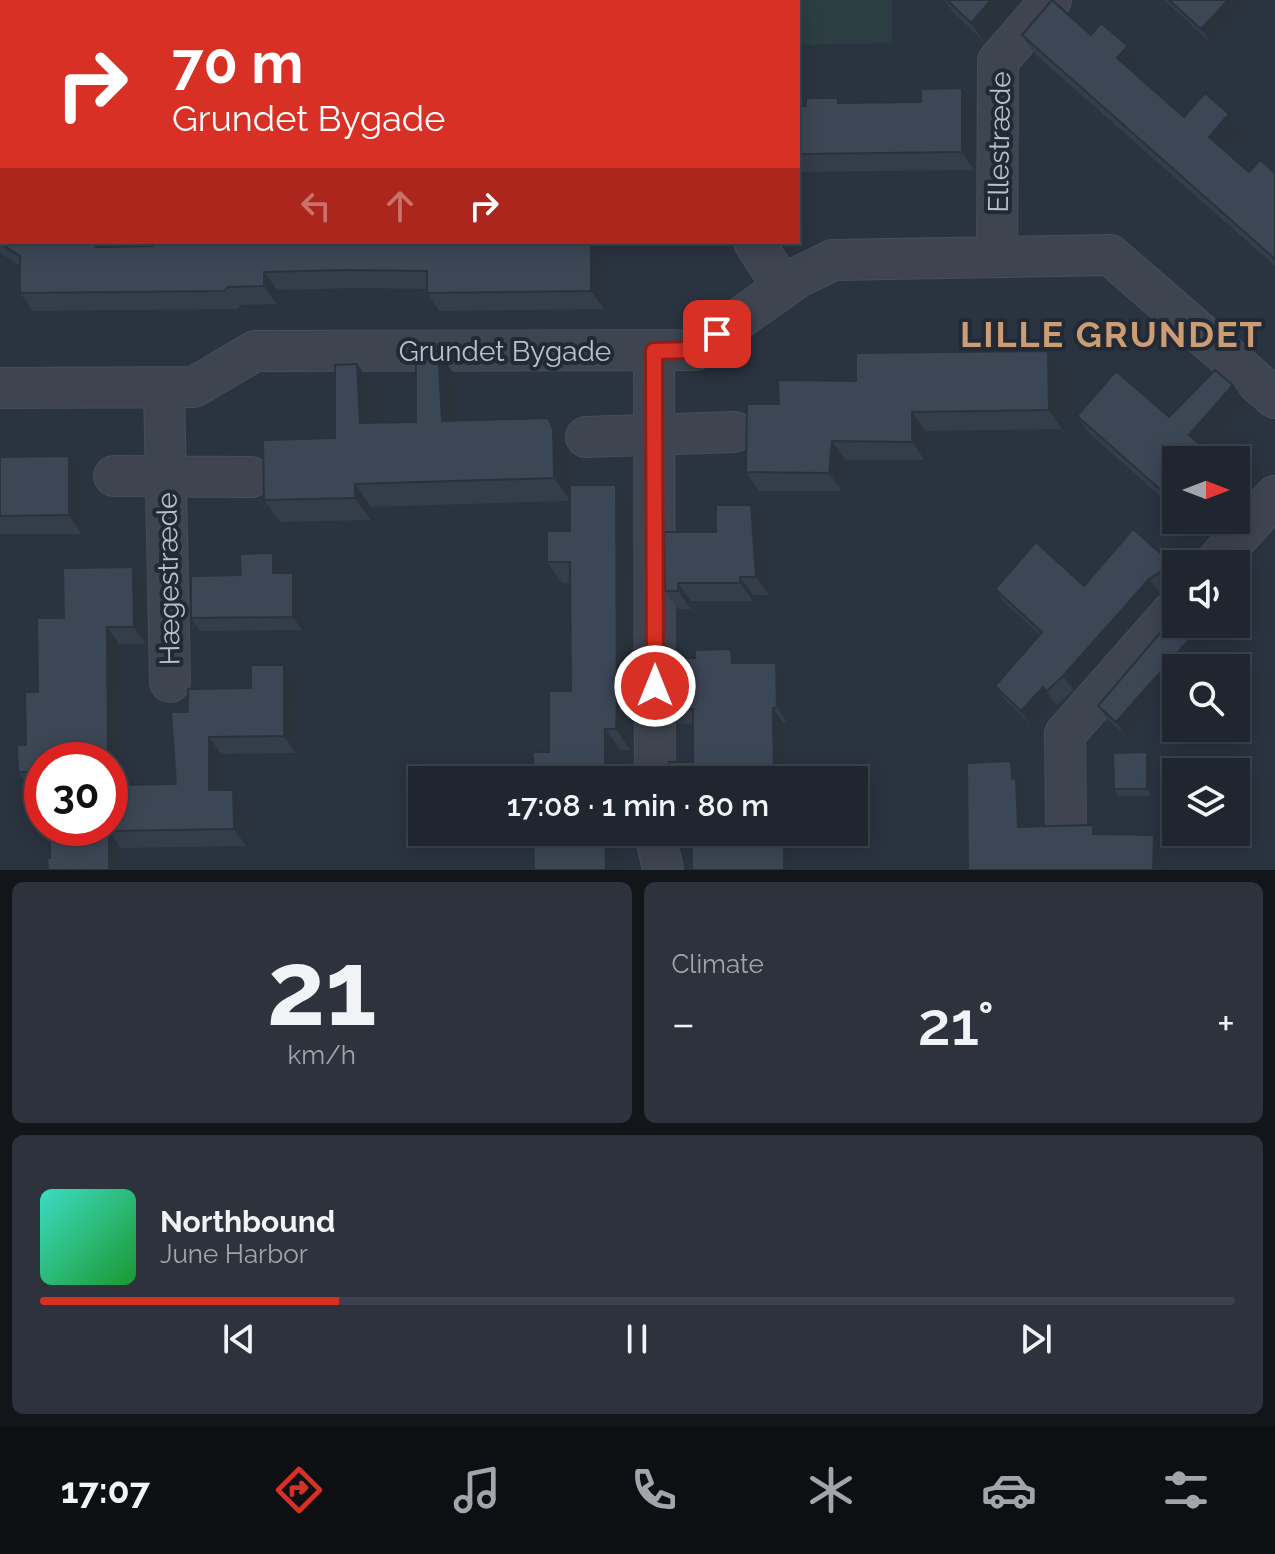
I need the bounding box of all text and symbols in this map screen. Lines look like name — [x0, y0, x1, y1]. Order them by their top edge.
text: 70 m — [172, 30, 303, 96]
icon: right — [40, 32, 144, 136]
street label: Ellestræde — [982, 71, 1017, 213]
text: Grundet Bygade — [172, 97, 445, 139]
icon: left — [294, 184, 338, 228]
icon: ahead — [378, 184, 422, 228]
icon: right — [462, 184, 506, 228]
pin — [683, 300, 751, 368]
icon: arrive — [695, 312, 739, 356]
district label: LILLE GRUNDET — [960, 313, 1264, 355]
street label: Grundet Bygade — [399, 335, 611, 368]
north arrow — [1162, 446, 1250, 534]
map controls — [1162, 446, 1250, 846]
street label: Hægestræde — [150, 492, 187, 666]
button: sound — [1162, 550, 1250, 638]
position arrow — [613, 644, 697, 728]
button: search — [1162, 654, 1250, 742]
speed limit sign: 30 — [24, 742, 128, 846]
button: layers — [1162, 758, 1250, 846]
text: 17:08 · 1 min · 80 m — [507, 788, 769, 823]
text: 21 — [267, 927, 377, 1049]
text: Climate — [672, 949, 764, 979]
text: 21° — [918, 989, 994, 1059]
text: − — [672, 998, 695, 1049]
text: + — [1217, 998, 1235, 1049]
text: km/h — [287, 1040, 356, 1070]
text: Northbound — [160, 1204, 335, 1239]
text: June Harbor — [160, 1239, 308, 1269]
icon: previous — [217, 1317, 261, 1361]
icon: pause — [615, 1317, 659, 1361]
icon: next — [1014, 1317, 1058, 1361]
icon: directions — [271, 1462, 327, 1518]
icon: music — [449, 1462, 505, 1518]
icon: phone — [626, 1462, 682, 1518]
icon: climate — [803, 1462, 859, 1518]
icon: car — [981, 1462, 1037, 1518]
icon: filters — [1158, 1462, 1214, 1518]
text: 17:07 — [61, 1469, 150, 1511]

